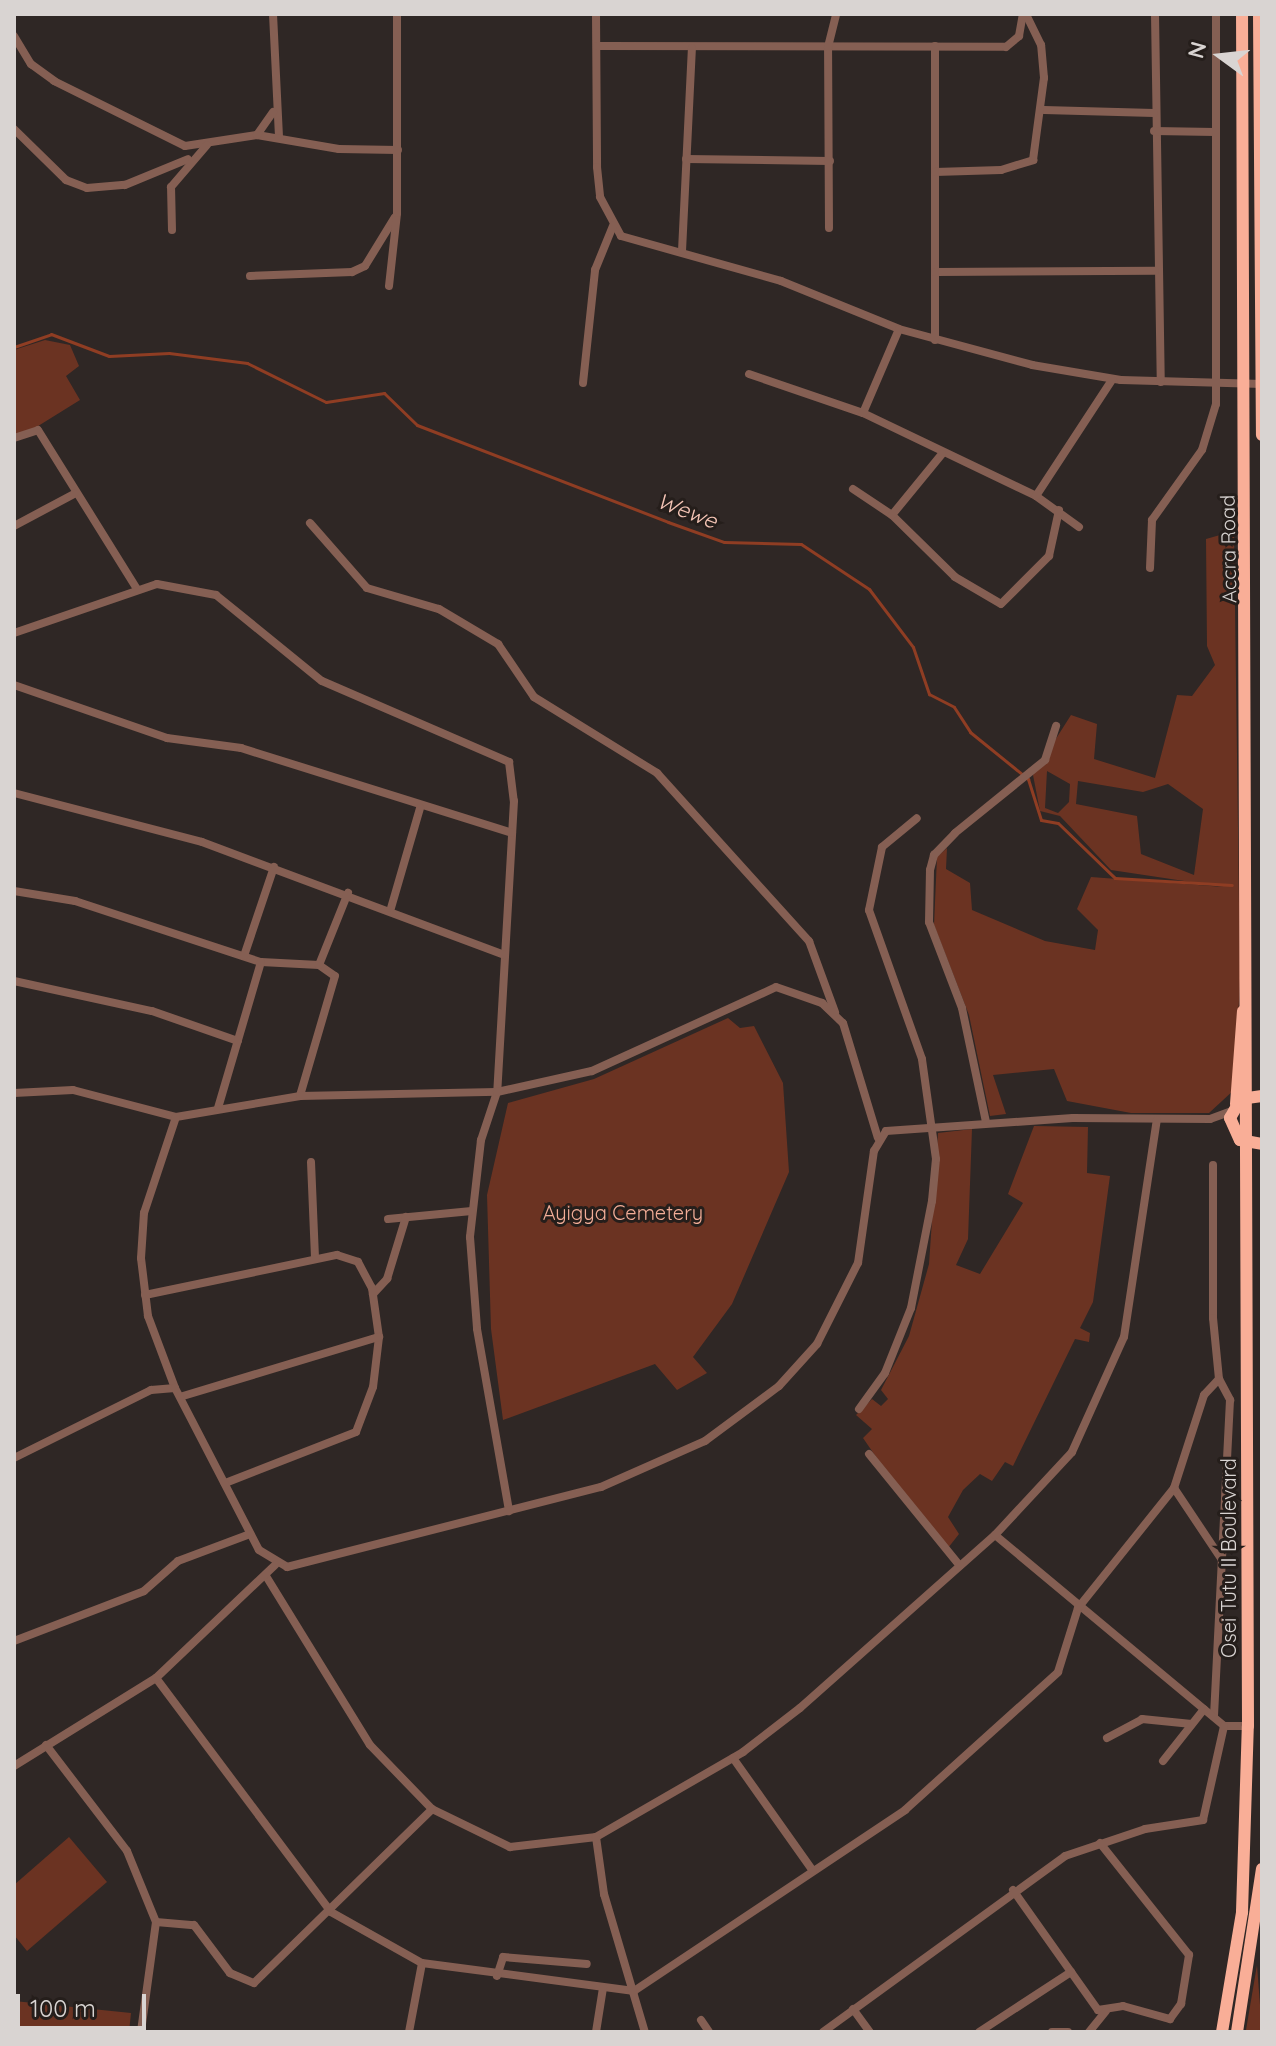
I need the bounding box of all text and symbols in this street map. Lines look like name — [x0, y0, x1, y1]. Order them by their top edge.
north arrow — [1180, 16, 1260, 96]
text: N — [1181, 38, 1212, 61]
water label: Wewe — [653, 488, 721, 534]
street label: Accra Road — [1215, 495, 1241, 603]
park label: Ayigya Cemetery — [543, 1200, 703, 1224]
street label: Osei Tutu II Boulevard — [1216, 1458, 1240, 1658]
scale bar — [20, 1978, 150, 2028]
text: 100 m — [30, 1993, 96, 2023]

